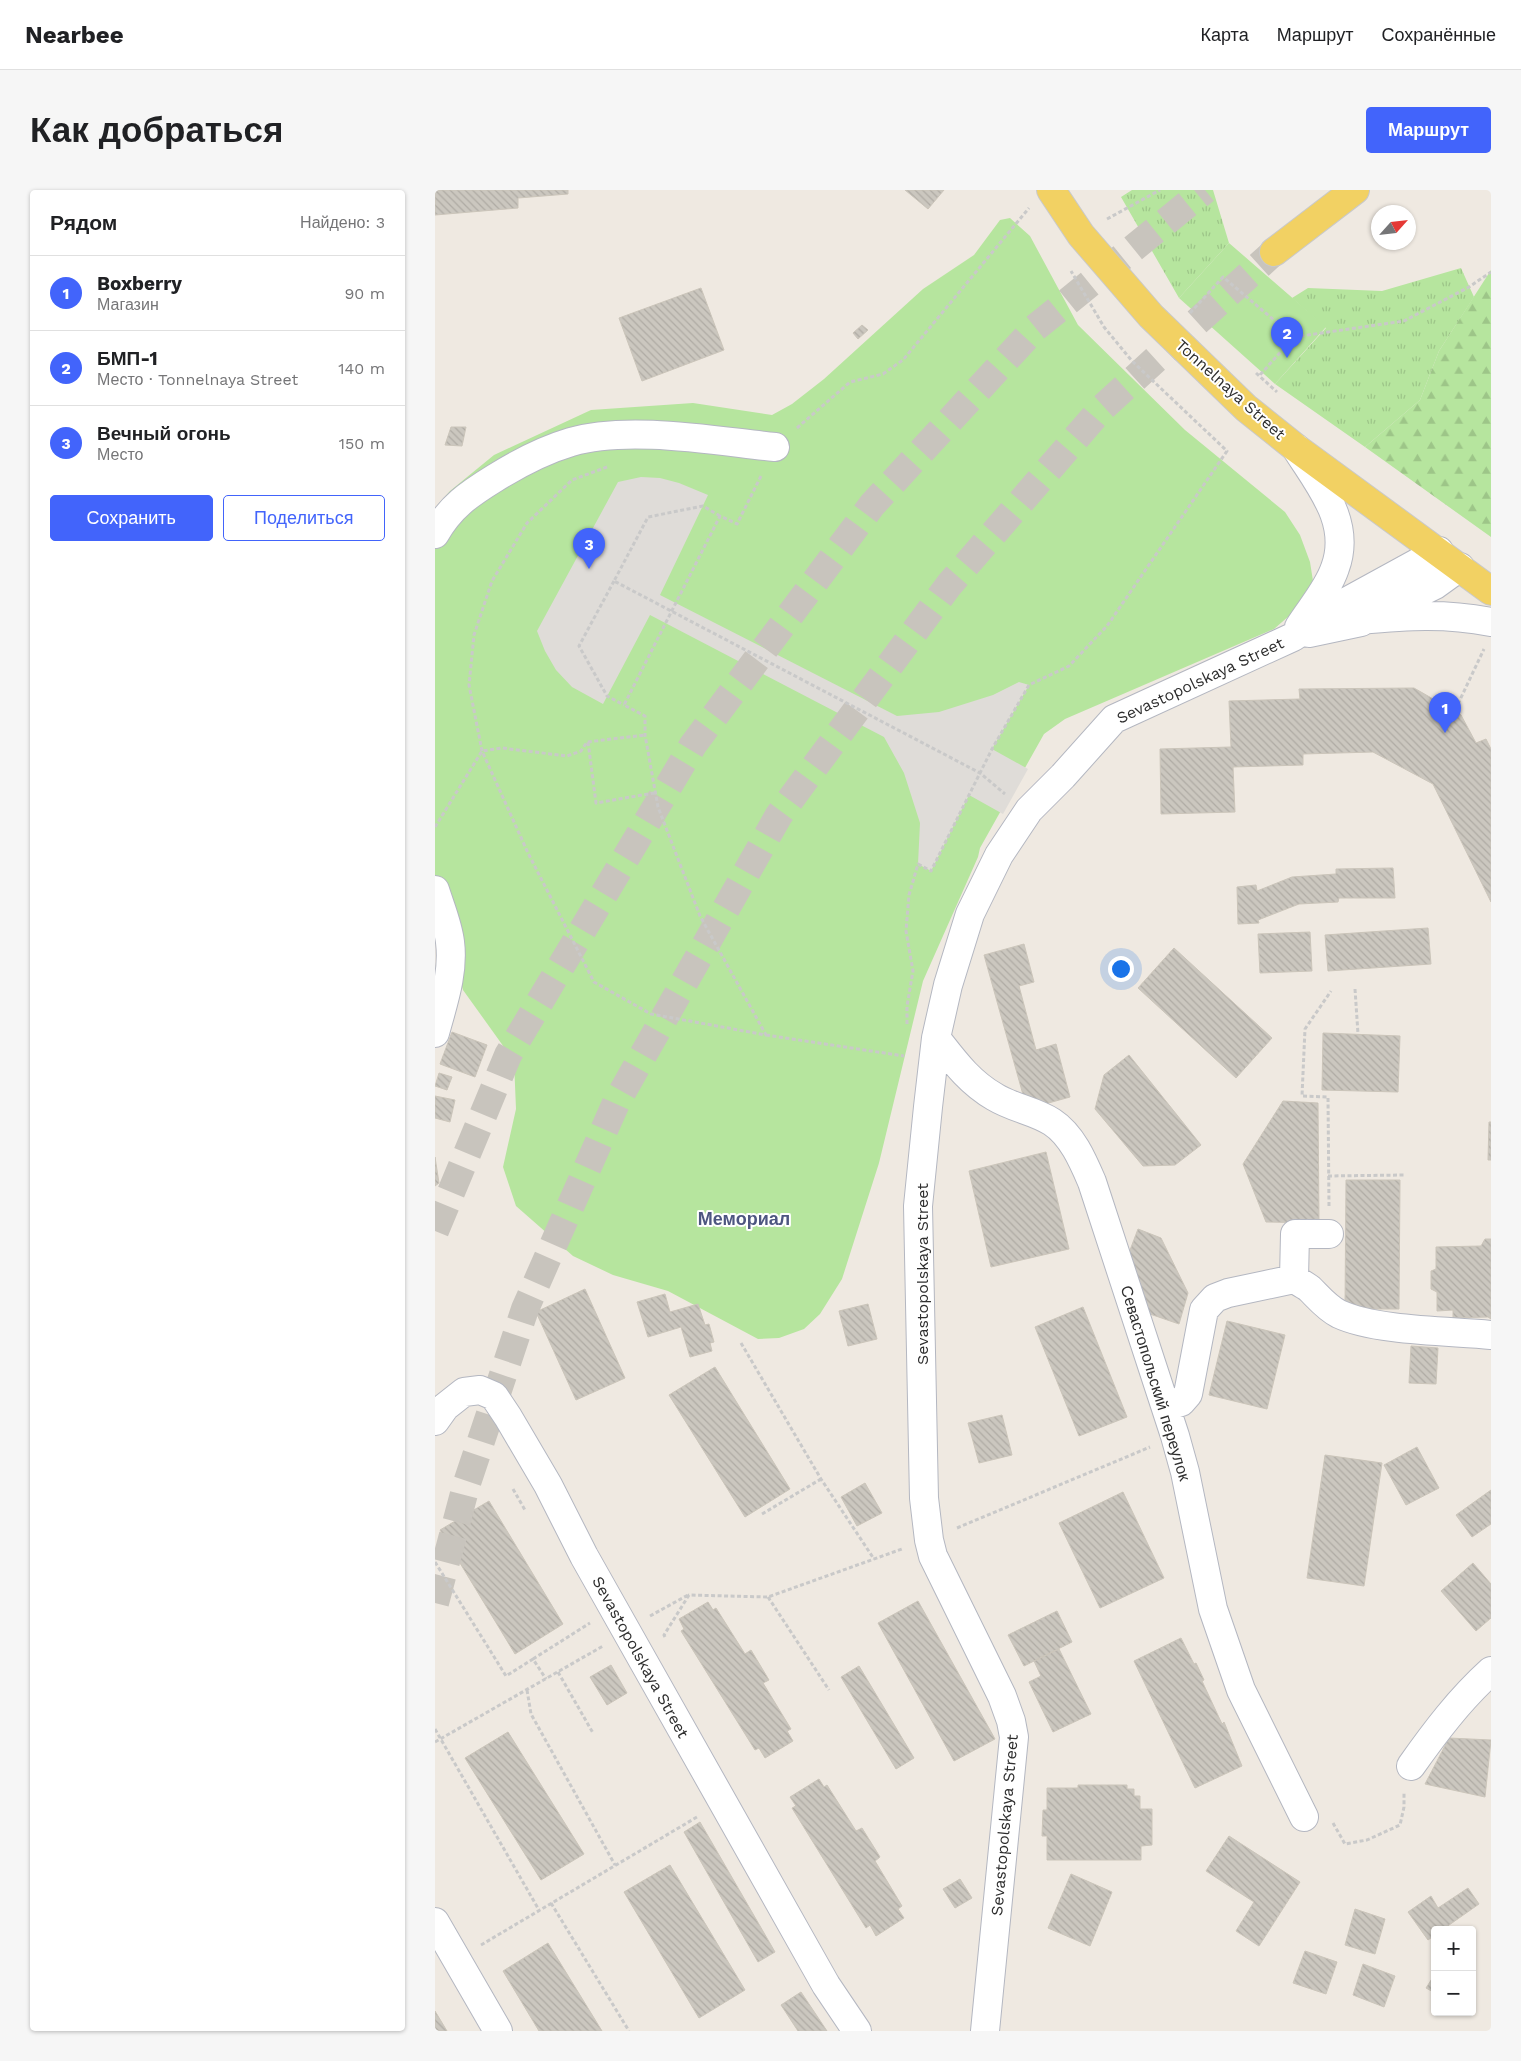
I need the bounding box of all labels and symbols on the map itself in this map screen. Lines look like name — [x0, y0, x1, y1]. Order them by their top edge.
north arrow — [1371, 205, 1416, 250]
pin: 2 — [1271, 317, 1303, 358]
street label: Tonnelnaya Street — [1172, 335, 1289, 444]
pin: 3 — [573, 528, 605, 569]
street label: Sevastopolskaya Street — [1114, 633, 1287, 728]
pin: 1 — [1429, 692, 1461, 733]
your location — [1108, 956, 1134, 982]
street label: Sevastopolskaya Street — [913, 1183, 932, 1365]
district label: Мемориал — [698, 1208, 790, 1229]
street label: Севастопольский переулок — [1117, 1283, 1195, 1484]
street label: Sevastopolskaya Street — [588, 1573, 693, 1742]
street label: Sevastopolskaya Street — [987, 1733, 1022, 1917]

